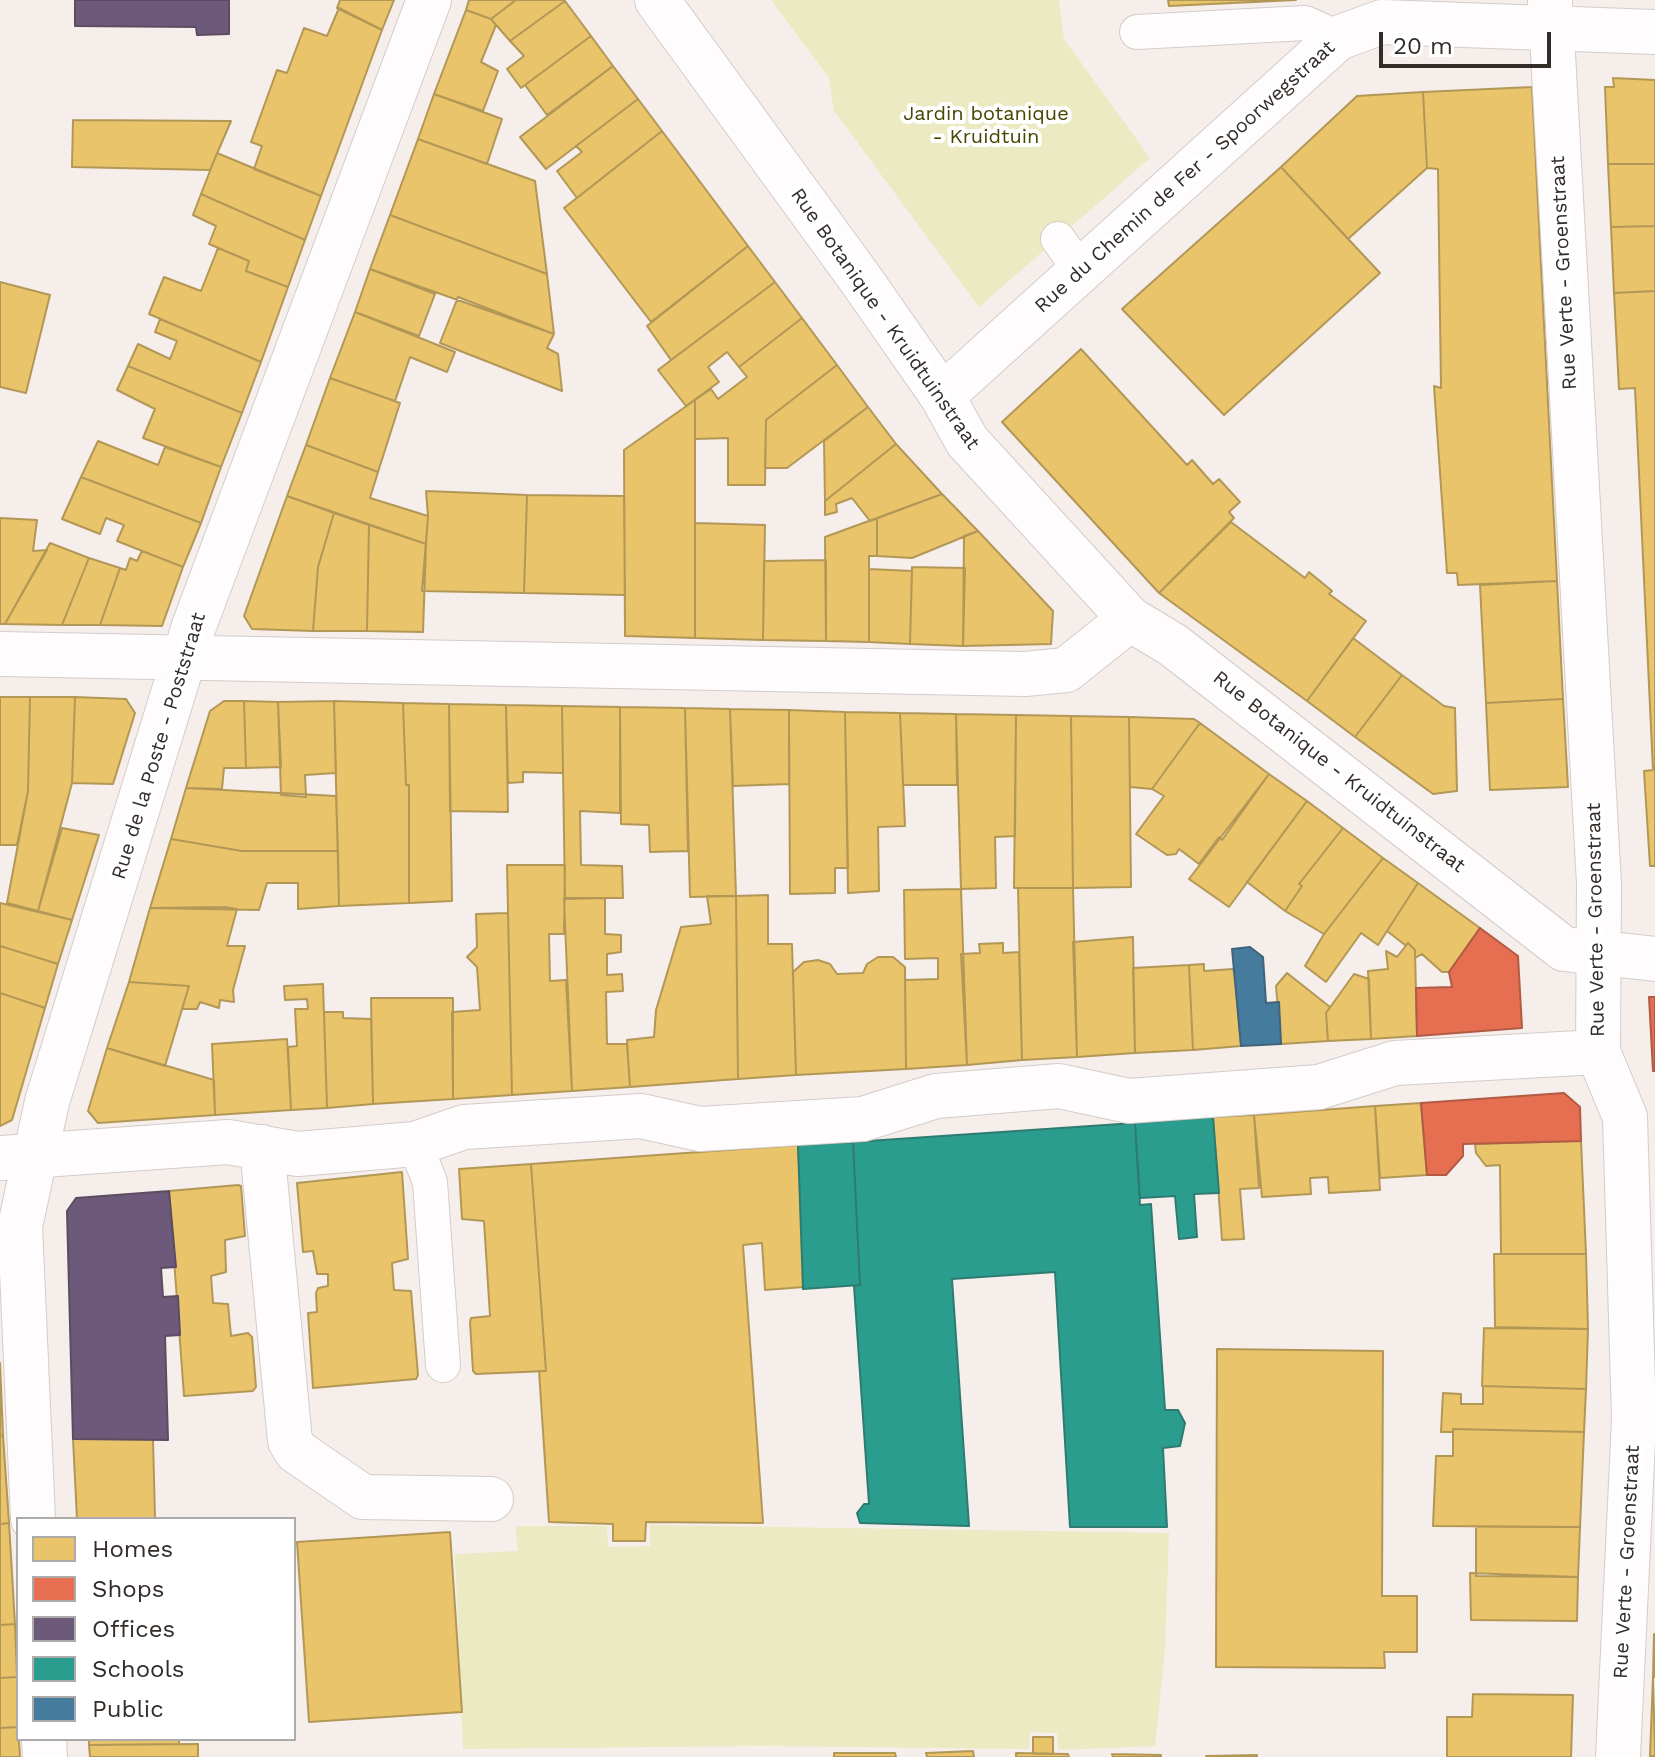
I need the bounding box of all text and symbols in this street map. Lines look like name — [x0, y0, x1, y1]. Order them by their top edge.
scale bar — [1383, 16, 1555, 66]
text: 20 m — [1393, 32, 1453, 60]
street label: Rue du Chemin de Fer - Spoorwegstraat — [1030, 36, 1340, 318]
park label: Jardin botanique - Kruidtuin — [903, 102, 1069, 149]
street label: Rue Verte - Groenstraat — [1546, 155, 1582, 391]
street label: Rue Botanique - Kruidtuinstraat — [785, 184, 985, 454]
street label: Rue de la Poste - Poststraat — [107, 610, 211, 882]
street label: Rue Botanique - Kruidtuinstraat — [1208, 666, 1470, 878]
street label: Rue Verte - Groenstraat — [1582, 803, 1610, 1037]
street label: Rue Verte - Groenstraat — [1609, 1444, 1645, 1680]
legend — [16, 1517, 296, 1741]
text: Homes — [92, 1535, 173, 1563]
text: Shops — [92, 1575, 164, 1603]
text: Offices — [92, 1615, 175, 1643]
text: Schools — [92, 1655, 184, 1683]
text: Public — [92, 1695, 164, 1723]

